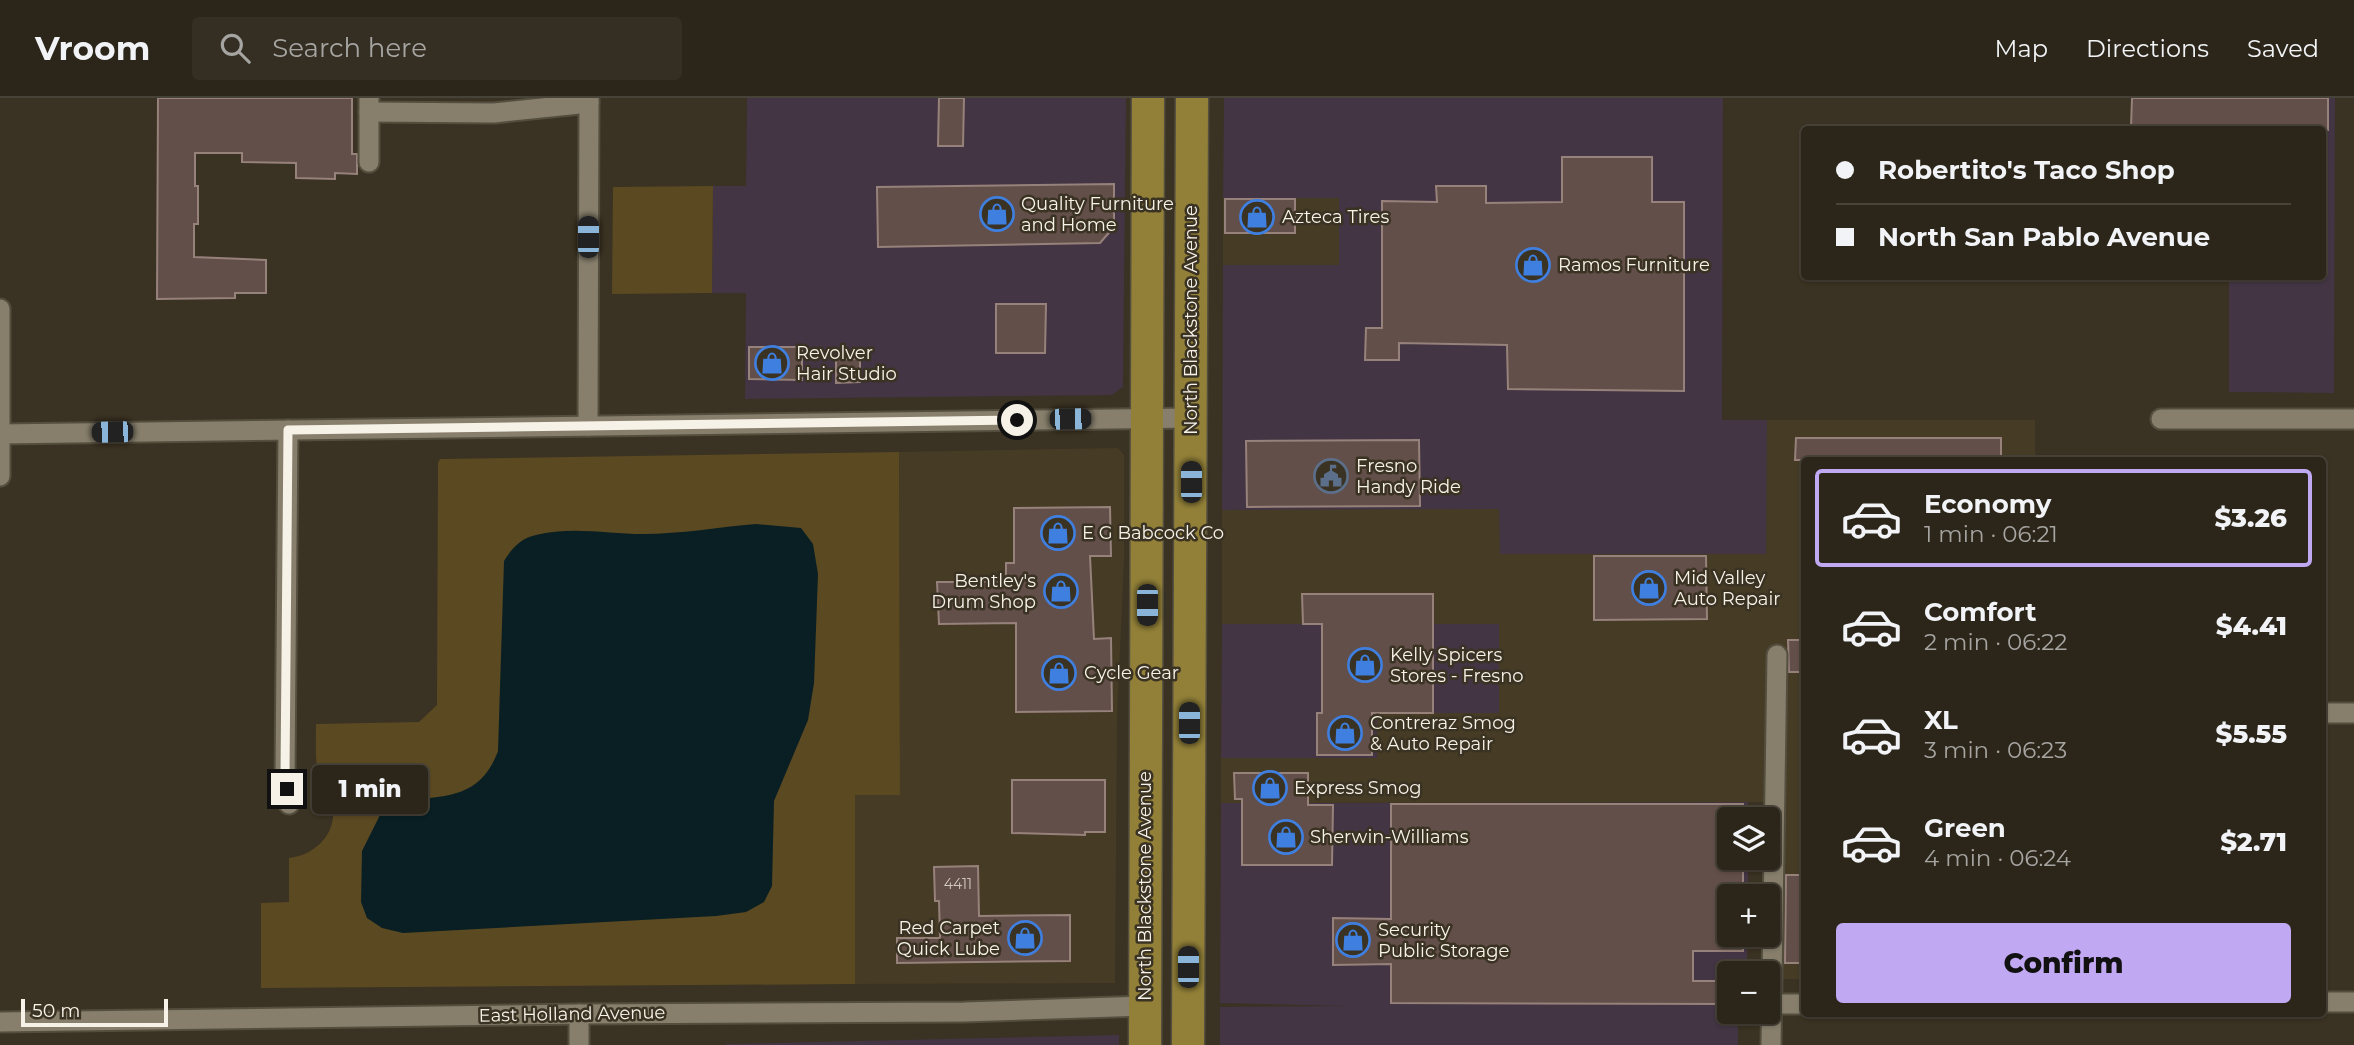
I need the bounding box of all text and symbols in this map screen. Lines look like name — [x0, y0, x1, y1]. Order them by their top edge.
search box — [192, 17, 682, 80]
text: Vroom — [35, 28, 150, 68]
icon: search — [216, 29, 254, 67]
text: Search here — [272, 32, 427, 64]
text: Map — [1995, 34, 2048, 63]
text: Directions — [2086, 34, 2209, 63]
text: Saved — [2247, 34, 2319, 63]
text: Robertito's Taco Shop — [1878, 154, 2175, 186]
place label: Quality Furniture and Home — [1021, 193, 1174, 236]
shop icon: Quality Furniture and Home — [978, 195, 1016, 233]
shop icon: Azteca Tires — [1238, 198, 1276, 236]
street label: North Blackstone Avenue — [1180, 205, 1202, 435]
place label: Azteca Tires — [1282, 206, 1389, 228]
car — [578, 216, 599, 258]
text: North San Pablo Avenue — [1878, 221, 2210, 253]
shop icon: Ramos Furniture — [1514, 246, 1552, 284]
place label: Ramos Furniture — [1558, 254, 1710, 276]
place label: Revolver Hair Studio — [796, 342, 897, 385]
shop icon: Revolver Hair Studio — [753, 344, 791, 382]
route start — [1001, 404, 1033, 436]
car — [1049, 408, 1092, 430]
car — [91, 421, 134, 443]
place label: Fresno Handy Ride — [1356, 455, 1461, 498]
public building icon: Fresno Handy Ride — [1312, 457, 1350, 495]
car — [1181, 461, 1202, 503]
icon: car — [1840, 487, 1903, 550]
text: Economy — [1924, 488, 2051, 520]
text: $3.26 — [2214, 502, 2287, 534]
shop icon: E G Babcock Co — [1039, 514, 1077, 552]
text: 1 min · 06:21 — [1924, 520, 2058, 548]
place label: E G Babcock Co — [1082, 522, 1224, 544]
place label: Mid Valley Auto Repair — [1674, 567, 1781, 610]
shop icon: Mid Valley Auto Repair — [1630, 569, 1668, 607]
place label: Bentley's Drum Shop — [931, 570, 1036, 613]
shop icon: Bentley's Drum Shop — [1042, 572, 1080, 610]
car — [1137, 584, 1158, 626]
icon: car — [1840, 595, 1903, 658]
text: Comfort — [1924, 596, 2036, 628]
text: $4.41 — [2216, 610, 2287, 642]
text: 2 min · 06:22 — [1924, 628, 2067, 656]
place label: Kelly Spicers Stores - Fresno — [1390, 644, 1524, 687]
shop icon: Kelly Spicers Stores - Fresno — [1346, 646, 1384, 684]
shop icon: Cycle Gear — [1040, 654, 1078, 692]
place label: Cycle Gear — [1084, 662, 1179, 684]
car — [1179, 702, 1200, 744]
icon: car — [1840, 703, 1903, 766]
text: XL — [1924, 704, 1958, 736]
place label: Contreraz Smog & Auto Repair — [1370, 712, 1516, 755]
shop icon: Contreraz Smog & Auto Repair — [1326, 714, 1364, 752]
text: $5.55 — [2216, 718, 2287, 750]
text: 3 min · 06:23 — [1924, 736, 2067, 764]
callout: 1 min — [312, 764, 427, 814]
shop icon: Express Smog — [1251, 769, 1289, 807]
street label: North Blackstone Avenue — [1134, 771, 1156, 1001]
route end — [271, 773, 303, 805]
text: 1 min — [338, 775, 402, 803]
place label: Express Smog — [1294, 777, 1422, 799]
map controls — [1717, 807, 1780, 1024]
button: layers — [1717, 807, 1780, 870]
icon: car — [1840, 811, 1903, 874]
text: Green — [1924, 812, 2006, 844]
shop icon: Sherwin-Williams — [1267, 818, 1305, 856]
place label: Sherwin-Williams — [1310, 826, 1469, 848]
text: $2.71 — [2220, 826, 2287, 858]
text: 4 min · 06:24 — [1924, 844, 2071, 872]
house number: 4411 — [944, 875, 972, 893]
button: + — [1717, 884, 1780, 947]
place label: Red Carpet Quick Lube — [897, 917, 1000, 960]
shop icon: Red Carpet Quick Lube — [1006, 919, 1044, 957]
place label: Security Public Storage — [1378, 919, 1510, 962]
shop icon: Security Public Storage — [1334, 921, 1372, 959]
button: Confirm — [1836, 923, 2291, 1003]
car — [1178, 946, 1199, 988]
button: − — [1717, 961, 1780, 1024]
scale bar — [21, 996, 168, 1028]
text: 50 m — [32, 999, 80, 1022]
street label: East Holland Avenue — [479, 1001, 666, 1027]

